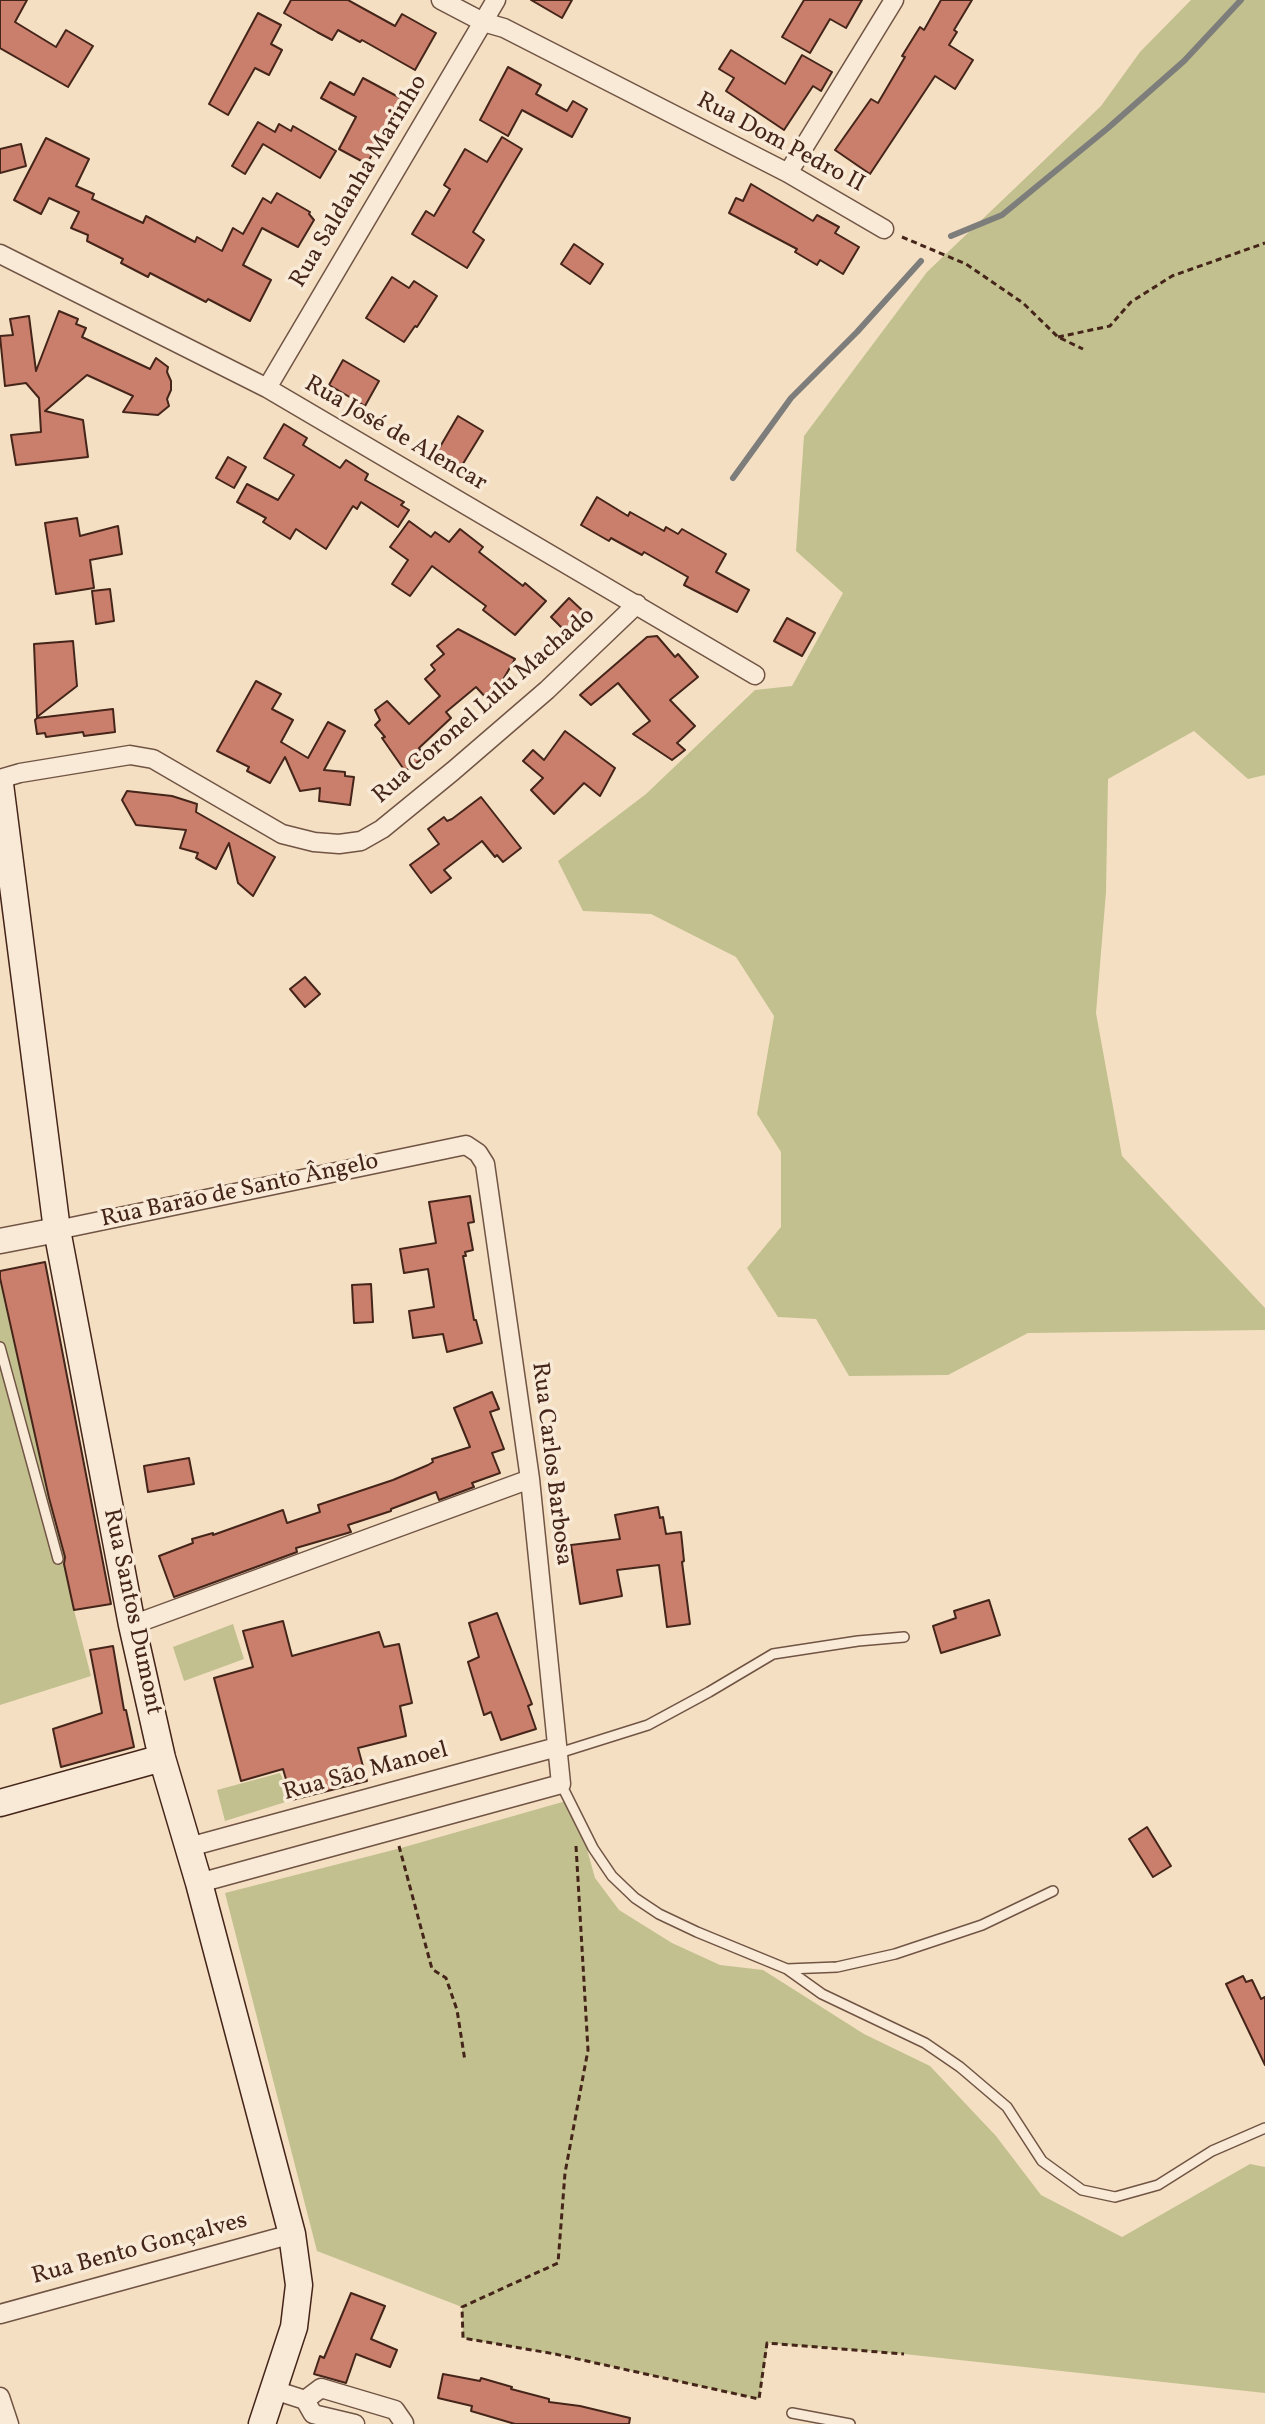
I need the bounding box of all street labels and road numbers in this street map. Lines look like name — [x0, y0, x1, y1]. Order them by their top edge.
street label: Rua Saldanha Marinho — [285, 70, 435, 294]
street label: Rua Dom Pedro II — [691, 88, 869, 200]
street label: Rua José de Alencar — [299, 371, 491, 499]
street label: Rua Coronel Lulu Machado — [368, 603, 602, 811]
street label: Rua Barão de Santo Ângelo — [99, 1148, 381, 1236]
street label: Rua Carlos Barbosa — [523, 1361, 577, 1567]
street label: Rua Santos Dumont — [95, 1506, 167, 1718]
street label: Rua São Manoel — [280, 1737, 452, 1809]
street label: Rua Bento Gonçalves — [29, 2207, 251, 2293]

